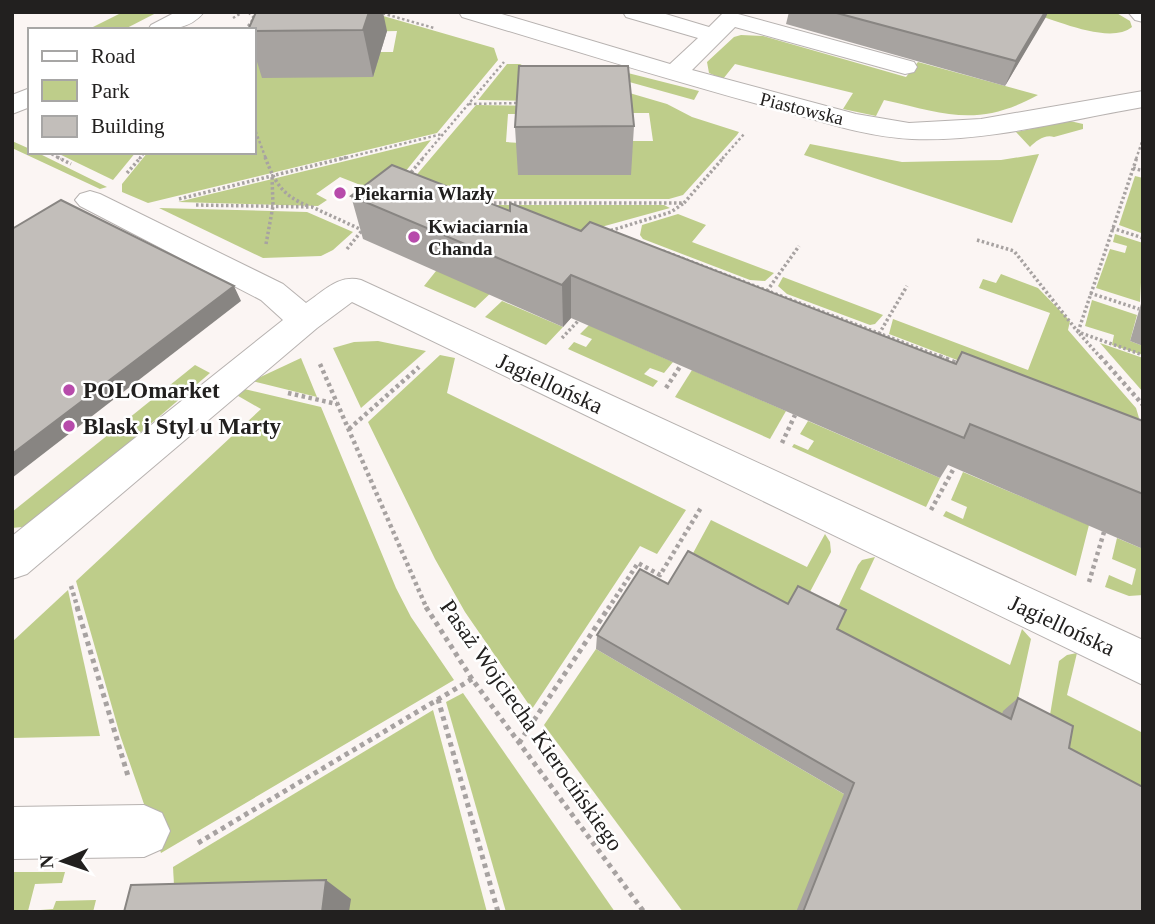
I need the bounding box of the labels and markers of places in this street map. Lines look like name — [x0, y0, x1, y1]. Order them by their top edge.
place label: Piekarnia Wlazły — [354, 183, 495, 204]
marker: Piekarnia Wlazły — [332, 185, 348, 201]
place label: Kwiaciarnia Chanda — [428, 216, 529, 259]
marker: Kwiaciarnia Chanda — [406, 229, 422, 245]
place label: POLOmarket — [83, 378, 220, 403]
marker: POLOmarket — [61, 382, 77, 398]
place label: Blask i Styl u Marty — [83, 414, 282, 439]
marker: Blask i Styl u Marty — [61, 418, 77, 434]

